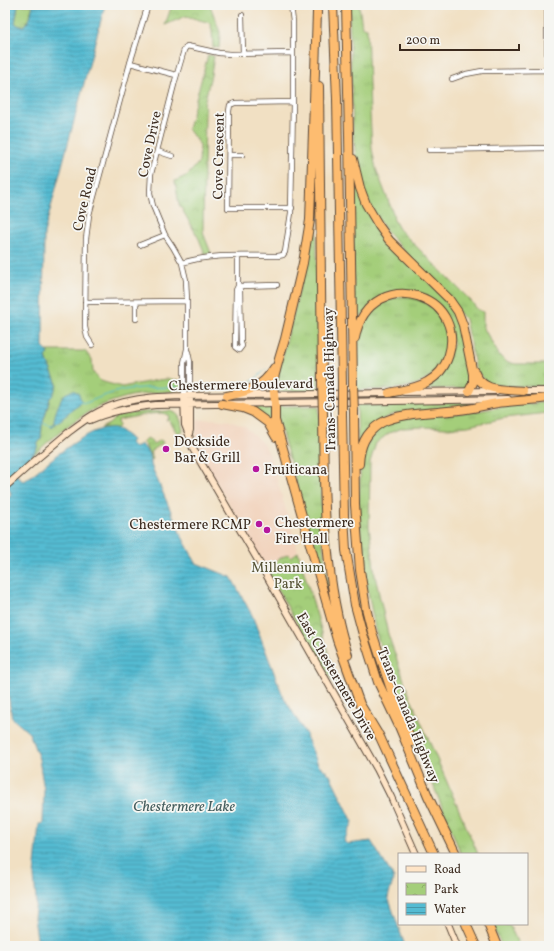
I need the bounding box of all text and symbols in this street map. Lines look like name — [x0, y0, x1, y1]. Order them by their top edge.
scale bar — [400, 26, 519, 52]
text: 200 m — [406, 33, 440, 49]
street label: Cove Drive — [134, 109, 167, 179]
street label: Cove Crescent — [209, 112, 230, 200]
street label: Cove Road — [69, 166, 102, 233]
street label: Trans-Canada Highway — [320, 307, 341, 452]
street label: Chestermere Boulevard — [169, 375, 314, 396]
place label: Dockside Bar & Grill — [174, 433, 240, 468]
marker: Dockside Bar & Grill — [161, 444, 171, 454]
place label: Fruiticana — [264, 461, 327, 480]
marker: Fruiticana — [251, 464, 261, 474]
place label: Chestermere Fire Hall — [275, 514, 354, 549]
place label: Chestermere RCMP — [129, 516, 251, 535]
marker: Chestermere RCMP — [254, 519, 264, 529]
marker: Chestermere Fire Hall — [262, 525, 272, 535]
park label: Millennium Park — [251, 559, 325, 594]
street label: East Chestermere Drive — [291, 609, 380, 745]
street label: Trans-Canada Highway — [372, 645, 444, 787]
water label: Chestermere Lake — [133, 797, 236, 818]
legend — [398, 853, 528, 925]
text: Road — [434, 862, 461, 878]
text: Park — [434, 882, 459, 898]
text: Water — [434, 902, 466, 918]

